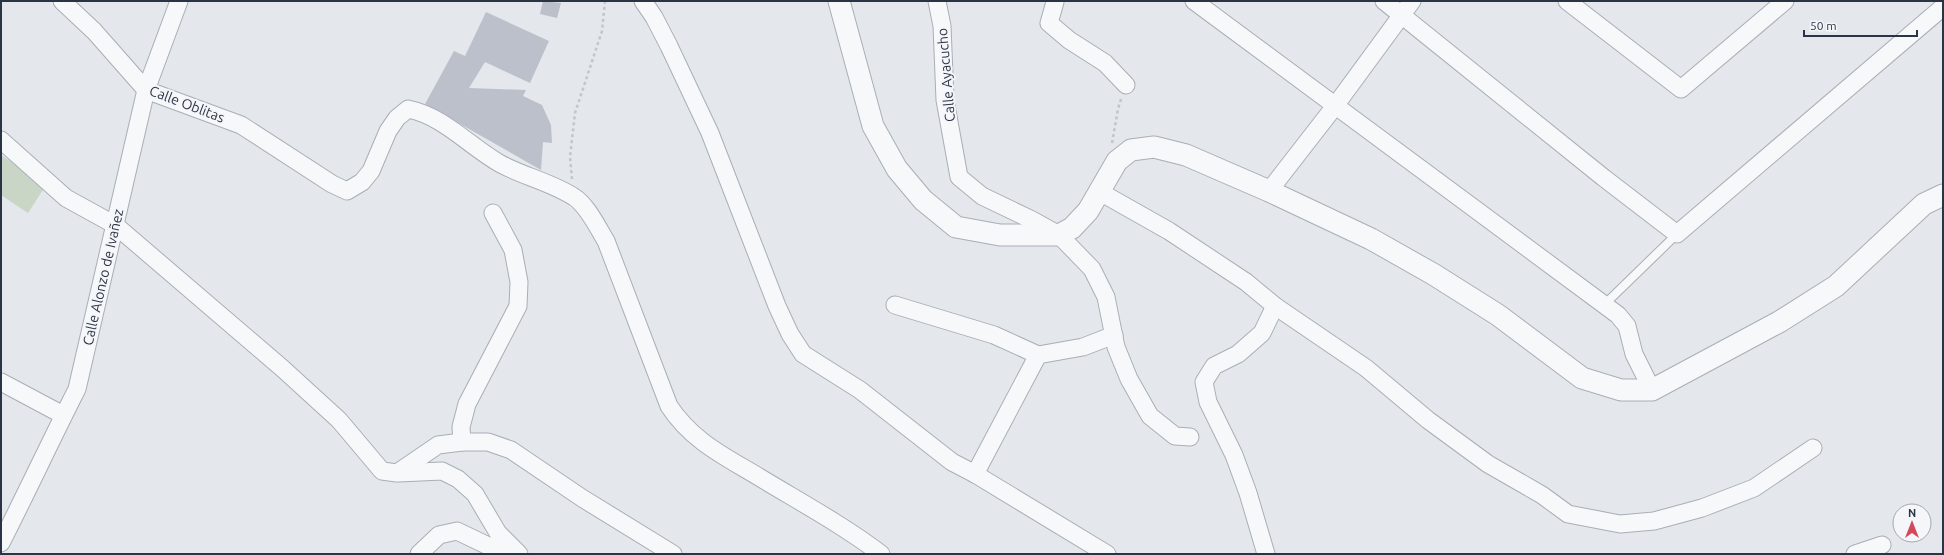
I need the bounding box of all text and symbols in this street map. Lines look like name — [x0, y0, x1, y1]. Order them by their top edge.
scale bar — [1804, 12, 1917, 38]
text: 50 m — [1810, 19, 1837, 32]
street label: Calle Ayacucho — [934, 27, 958, 123]
street label: Calle Oblitas — [147, 82, 227, 126]
street label: Calle Alonzo de Ivañez — [80, 207, 126, 347]
north arrow — [1892, 503, 1932, 543]
text: N — [1908, 507, 1916, 519]

